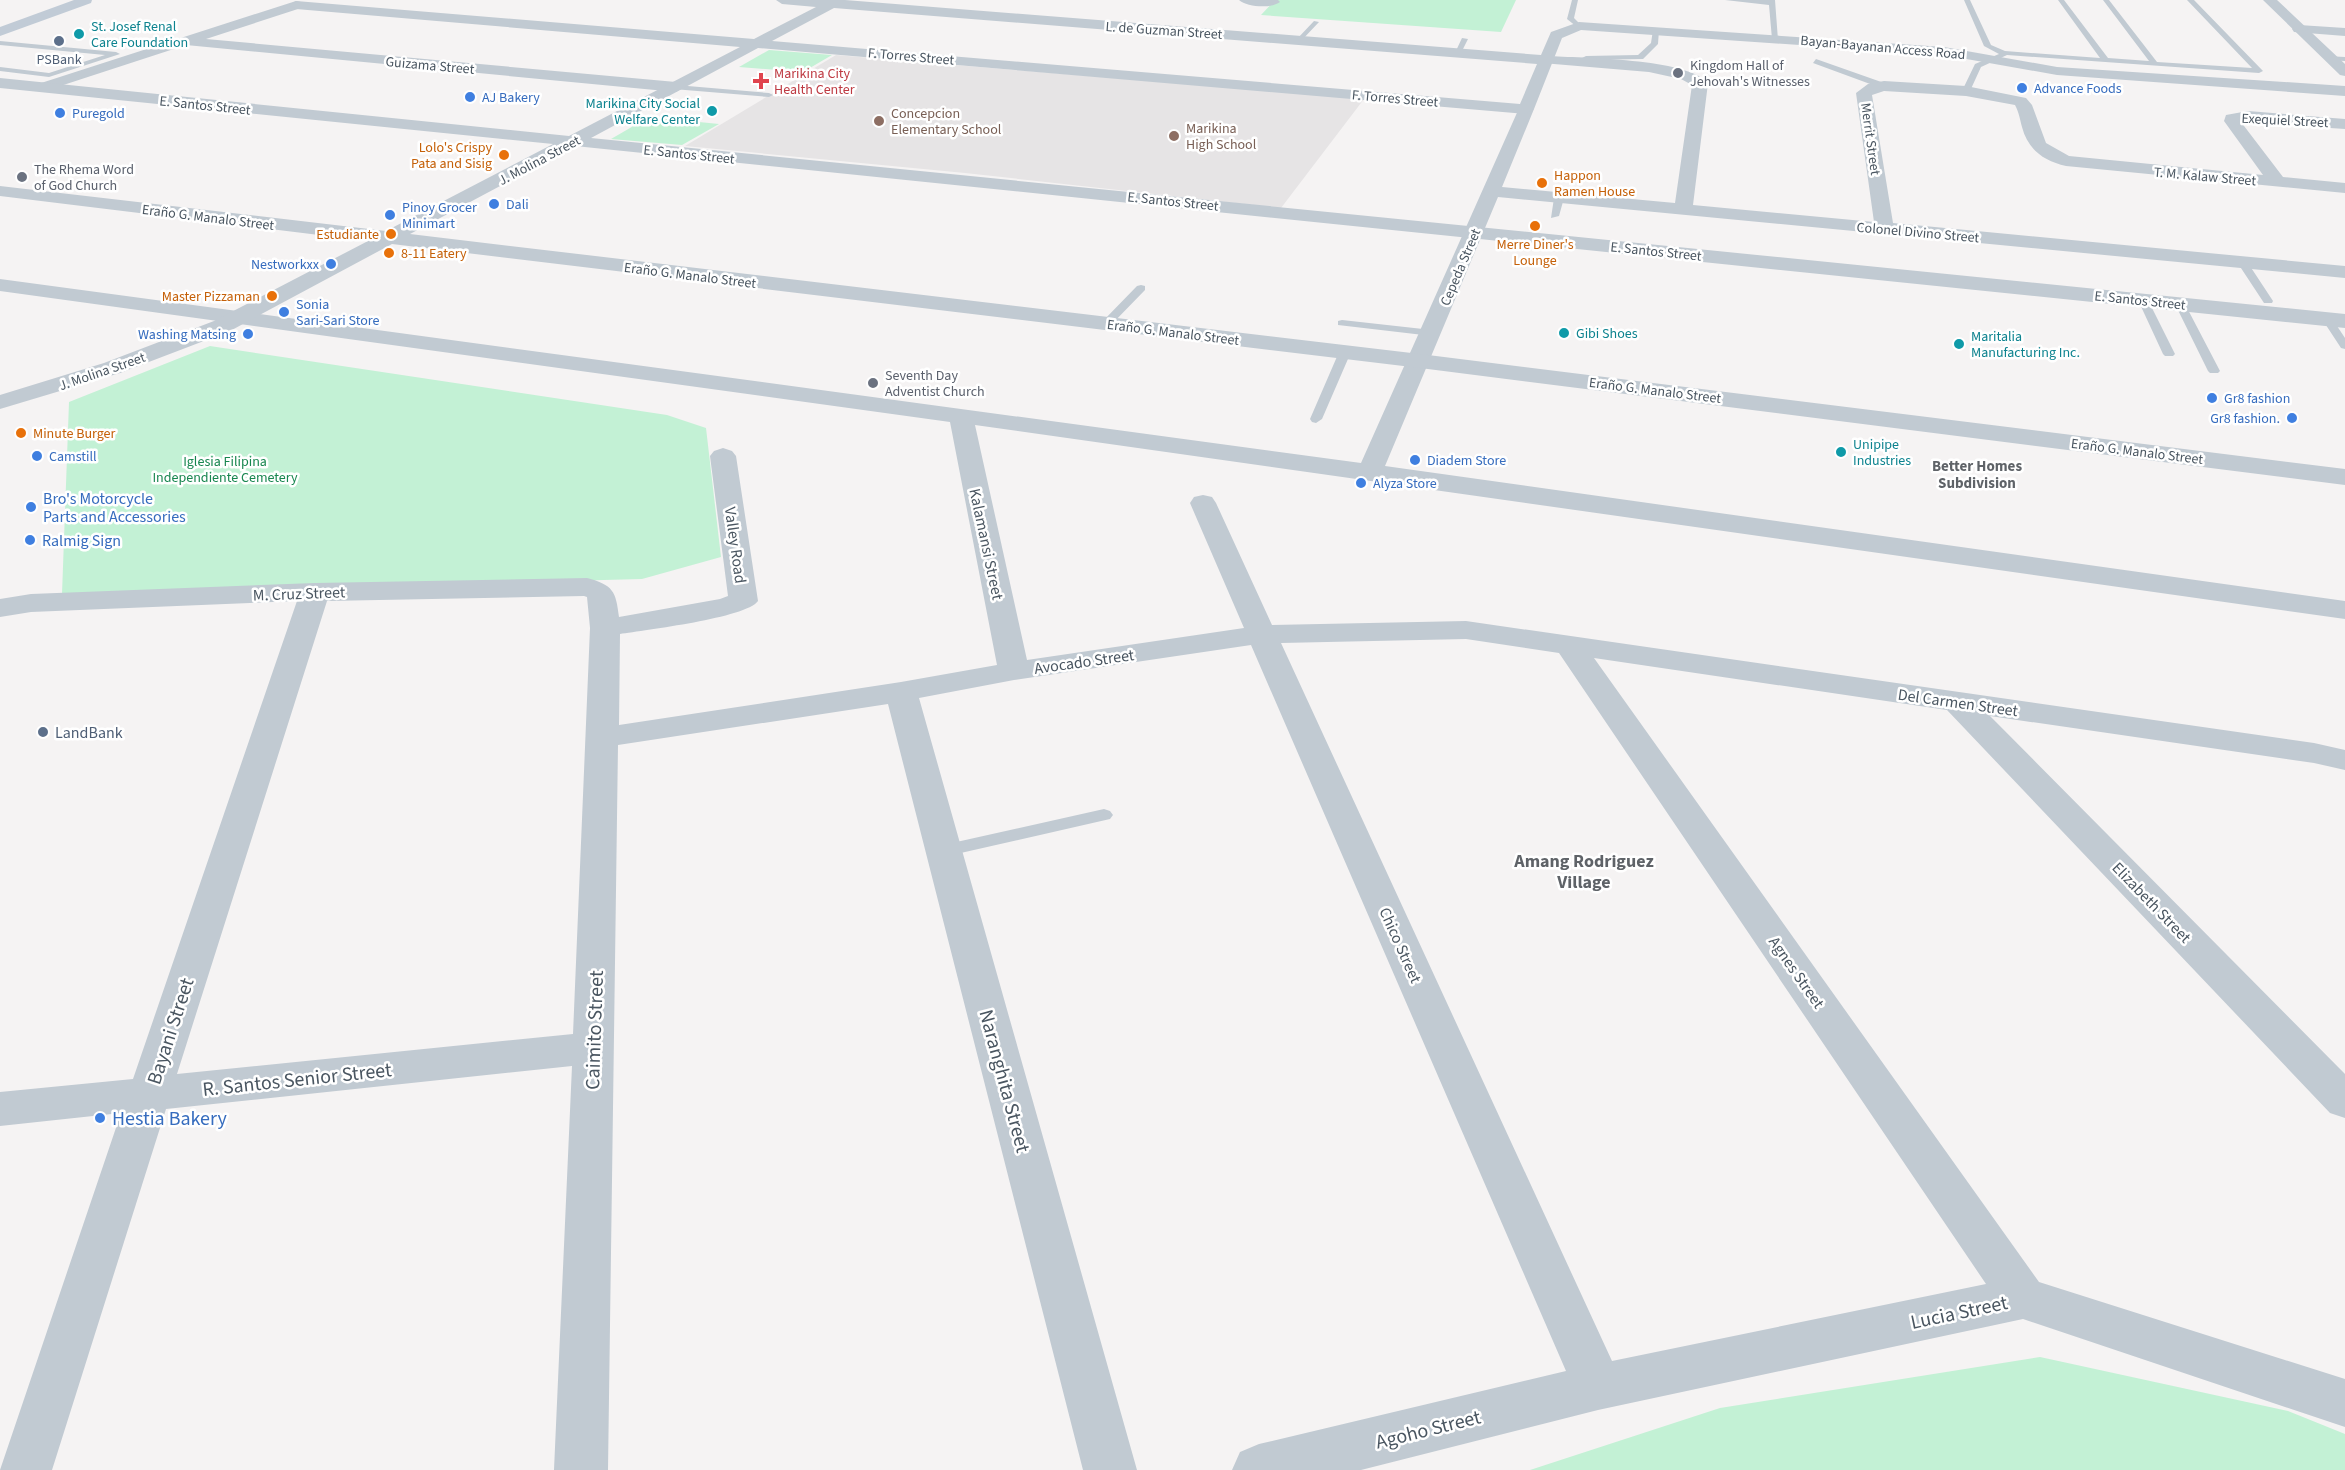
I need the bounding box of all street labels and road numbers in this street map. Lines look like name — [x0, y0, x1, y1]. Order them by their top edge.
street label: L. de Guzman Street — [1105, 17, 1223, 45]
street label: Bayan-Bayanan Access Road — [1800, 31, 1966, 65]
street label: F. Torres Street — [867, 43, 955, 71]
street label: Guizama Street — [385, 52, 475, 80]
street label: F. Torres Street — [1351, 85, 1439, 113]
street label: E. Santos Street — [158, 91, 252, 121]
street label: Merrit Street — [1855, 102, 1885, 177]
street label: Exequiel Street — [2241, 109, 2329, 133]
street label: J. Molina Street — [495, 131, 584, 191]
street label: E. Santos Street — [642, 140, 736, 170]
street label: T. M. Kalaw Street — [2153, 163, 2257, 191]
street label: E. Santos Street — [1126, 187, 1220, 217]
street label: Eraño G. Manalo Street — [141, 200, 275, 236]
street label: Colonel Divino Street — [1856, 218, 1980, 248]
street label: Cepeda Street — [1436, 225, 1486, 309]
street label: E. Santos Street — [1609, 237, 1703, 267]
street label: Eraño G. Manalo Street — [623, 258, 757, 294]
street label: E. Santos Street — [2093, 286, 2187, 316]
street label: Eraño G. Manalo Street — [1106, 315, 1240, 351]
street label: J. Molina Street — [57, 348, 148, 396]
street label: Eraño G. Manalo Street — [1588, 373, 1722, 409]
street label: Eraño G. Manalo Street — [2070, 434, 2204, 470]
street label: Kalamansi Street — [963, 486, 1009, 603]
street label: Valley Road — [719, 505, 751, 585]
street label: M. Cruz Street — [253, 581, 346, 607]
street label: Avocado Street — [1033, 644, 1136, 680]
street label: Del Carmen Street — [1896, 684, 2020, 722]
street label: Elizabeth Street — [2107, 857, 2196, 949]
street label: Chico Street — [1374, 904, 1427, 987]
street label: Agnes Street — [1763, 932, 1829, 1014]
street label: Caimito Street — [579, 970, 611, 1090]
street label: Bayani Street — [141, 974, 201, 1088]
street label: Naranghita Street — [971, 1007, 1037, 1156]
street label: R. Santos Senior Street — [201, 1056, 393, 1104]
street label: Lucia Street — [1908, 1289, 2011, 1337]
street label: Agoho Street — [1373, 1403, 1484, 1457]

